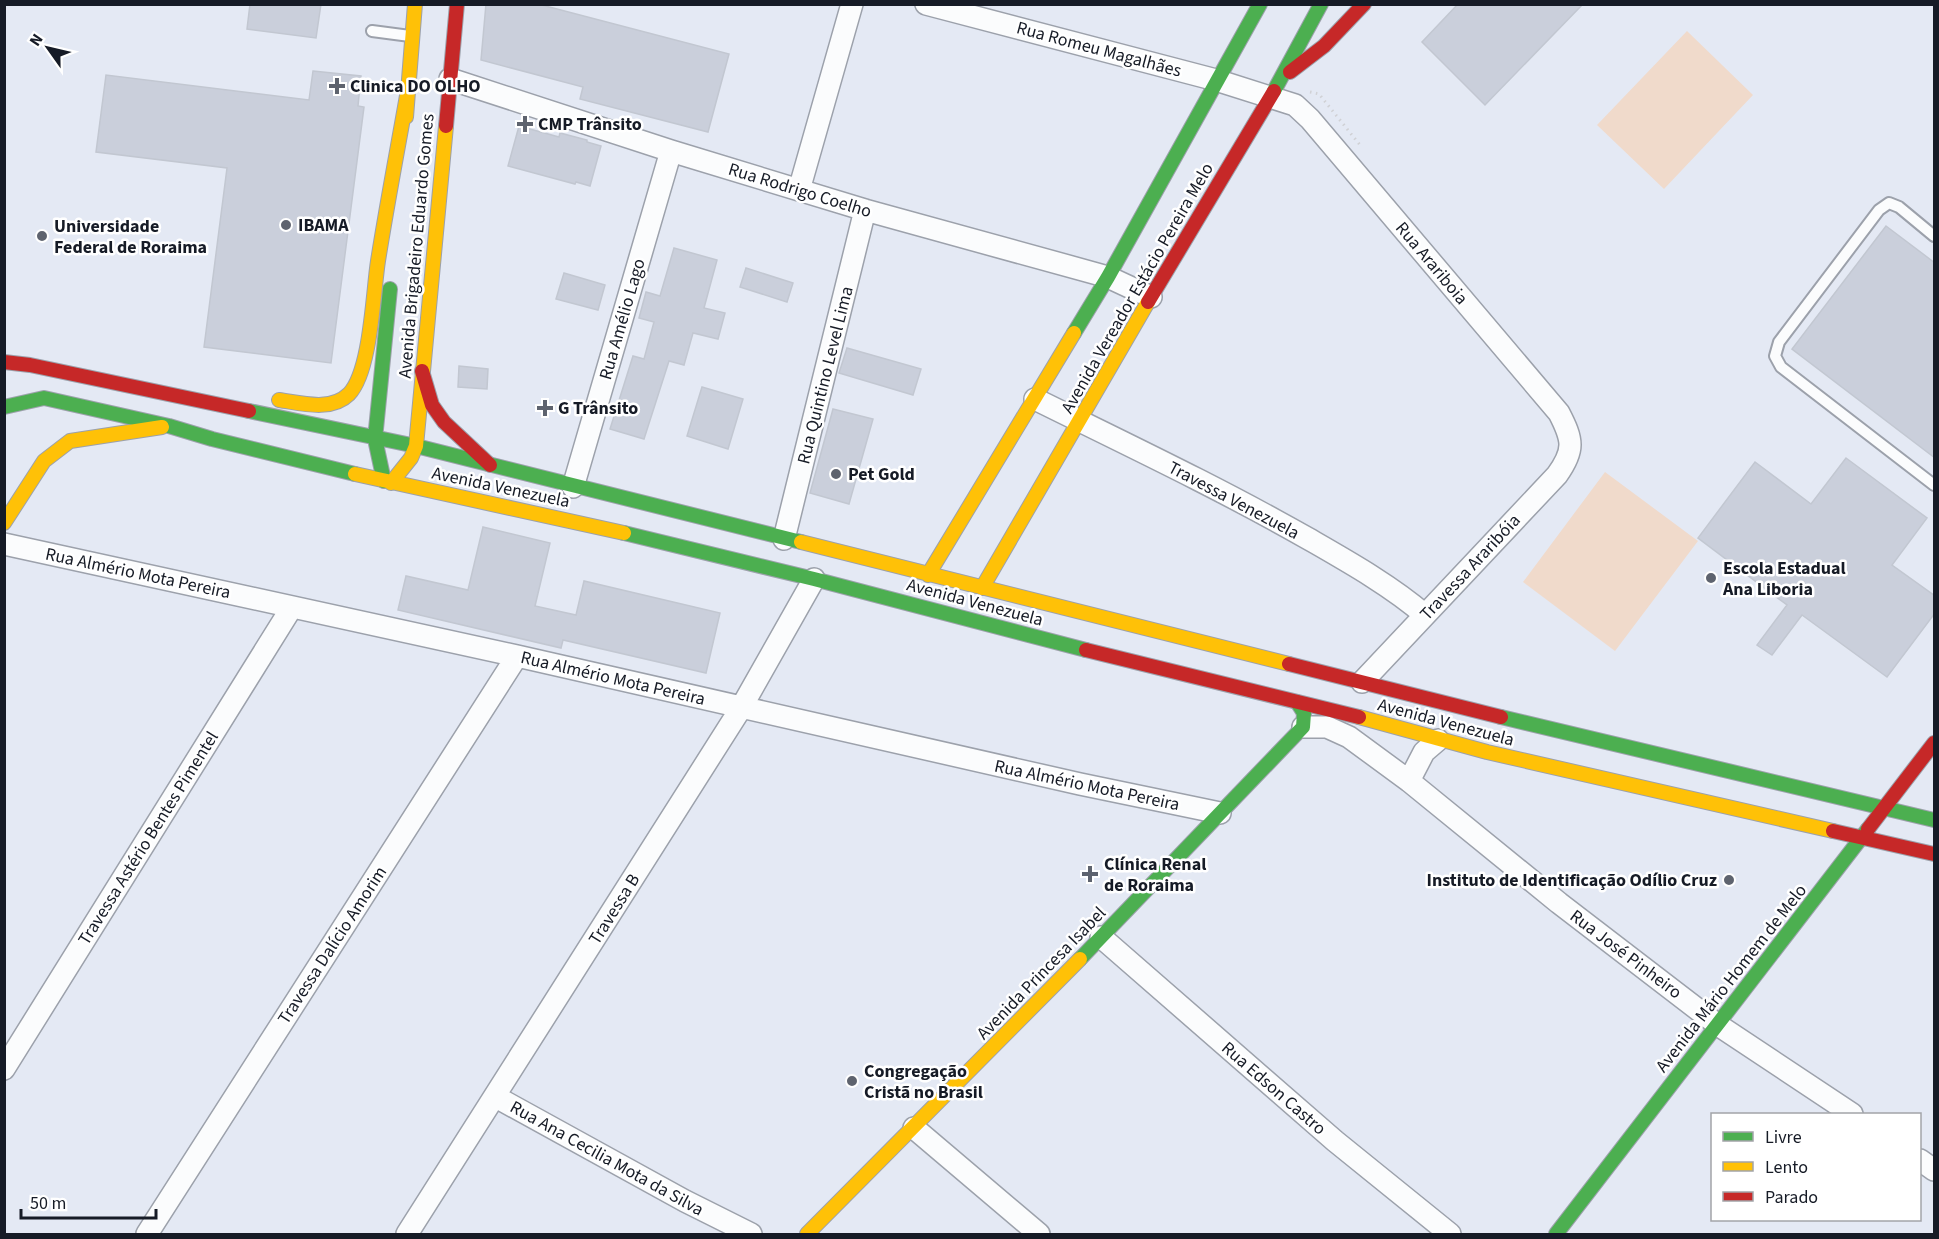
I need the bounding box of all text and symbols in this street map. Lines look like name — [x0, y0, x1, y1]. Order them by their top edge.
street label: Rua Romeu Magalhães — [1014, 15, 1184, 84]
north arrow — [18, 18, 78, 78]
text: N — [24, 30, 48, 51]
place label: Clinica DO OLHO — [350, 74, 481, 99]
marker: Clinica DO OLHO — [328, 77, 346, 95]
place label: CMP Trânsito — [538, 112, 642, 137]
street label: Avenida Brigadeiro Eduardo Gomes — [392, 113, 441, 379]
marker: CMP Trânsito — [516, 115, 534, 133]
street label: Rua Rodrigo Coelho — [725, 157, 875, 224]
street label: Avenida Vereador Estácio Pereira Melo — [1055, 158, 1220, 418]
place label: IBAMA — [298, 213, 349, 238]
place label: Universidade Federal de Roraima — [54, 214, 207, 260]
street label: Rua Arariboia — [1389, 216, 1474, 310]
marker: IBAMA — [279, 218, 293, 232]
marker: Universidade Federal de Roraima — [35, 229, 49, 243]
street label: Rua Amélio Lago — [593, 256, 652, 383]
street label: Rua Quintino Level Lima — [791, 283, 860, 467]
place label: G Trânsito — [558, 396, 638, 421]
marker: G Trânsito — [536, 399, 554, 417]
street label: Travessa Venezuela — [1164, 455, 1304, 546]
street label: Avenida Venezuela — [430, 461, 572, 514]
place label: Pet Gold — [848, 462, 915, 487]
marker: Pet Gold — [829, 467, 843, 481]
street label: Travessa Araribóia — [1414, 509, 1526, 626]
street label: Rua Almério Mota Pereira — [43, 542, 233, 605]
place label: Escola Estadual Ana Liboria — [1722, 556, 1846, 602]
marker: Escola Estadual Ana Liboria — [1704, 571, 1718, 585]
street label: Avenida Venezuela — [904, 572, 1046, 633]
street label: Rua Almério Mota Pereira — [518, 645, 708, 712]
street label: Avenida Venezuela — [1375, 692, 1517, 753]
street label: Travessa Astério Bentes Pimentel — [72, 727, 225, 950]
street label: Rua Almério Mota Pereira — [992, 754, 1182, 817]
place label: Clínica Renal de Roraima — [1104, 852, 1206, 898]
street label: Travessa Dalício Amorim — [272, 861, 393, 1029]
marker: Clínica Renal de Roraima — [1081, 865, 1099, 883]
place label: Instituto de Identificação Odílio Cruz — [1427, 868, 1717, 893]
street label: Travessa B — [583, 869, 646, 950]
marker: Instituto de Identificação Odílio Cruz — [1722, 873, 1736, 887]
street label: Avenida Mário Homem de Melo — [1650, 879, 1813, 1078]
street label: Avenida Princesa Isabel — [971, 901, 1112, 1045]
street label: Rua José Pinheiro — [1564, 904, 1687, 1005]
street label: Rua Edson Castro — [1216, 1036, 1331, 1141]
place label: Congregação Cristã no Brasil — [864, 1059, 983, 1105]
marker: Congregação Cristã no Brasil — [845, 1074, 859, 1088]
street label: Rua Ana Cecilia Mota da Silva — [505, 1095, 708, 1222]
legend — [1711, 1113, 1921, 1221]
text: Livre — [1765, 1125, 1802, 1150]
text: Lento — [1765, 1155, 1808, 1180]
scale bar — [21, 1182, 156, 1220]
text: Parado — [1765, 1185, 1818, 1210]
text: 50 m — [30, 1191, 66, 1216]

